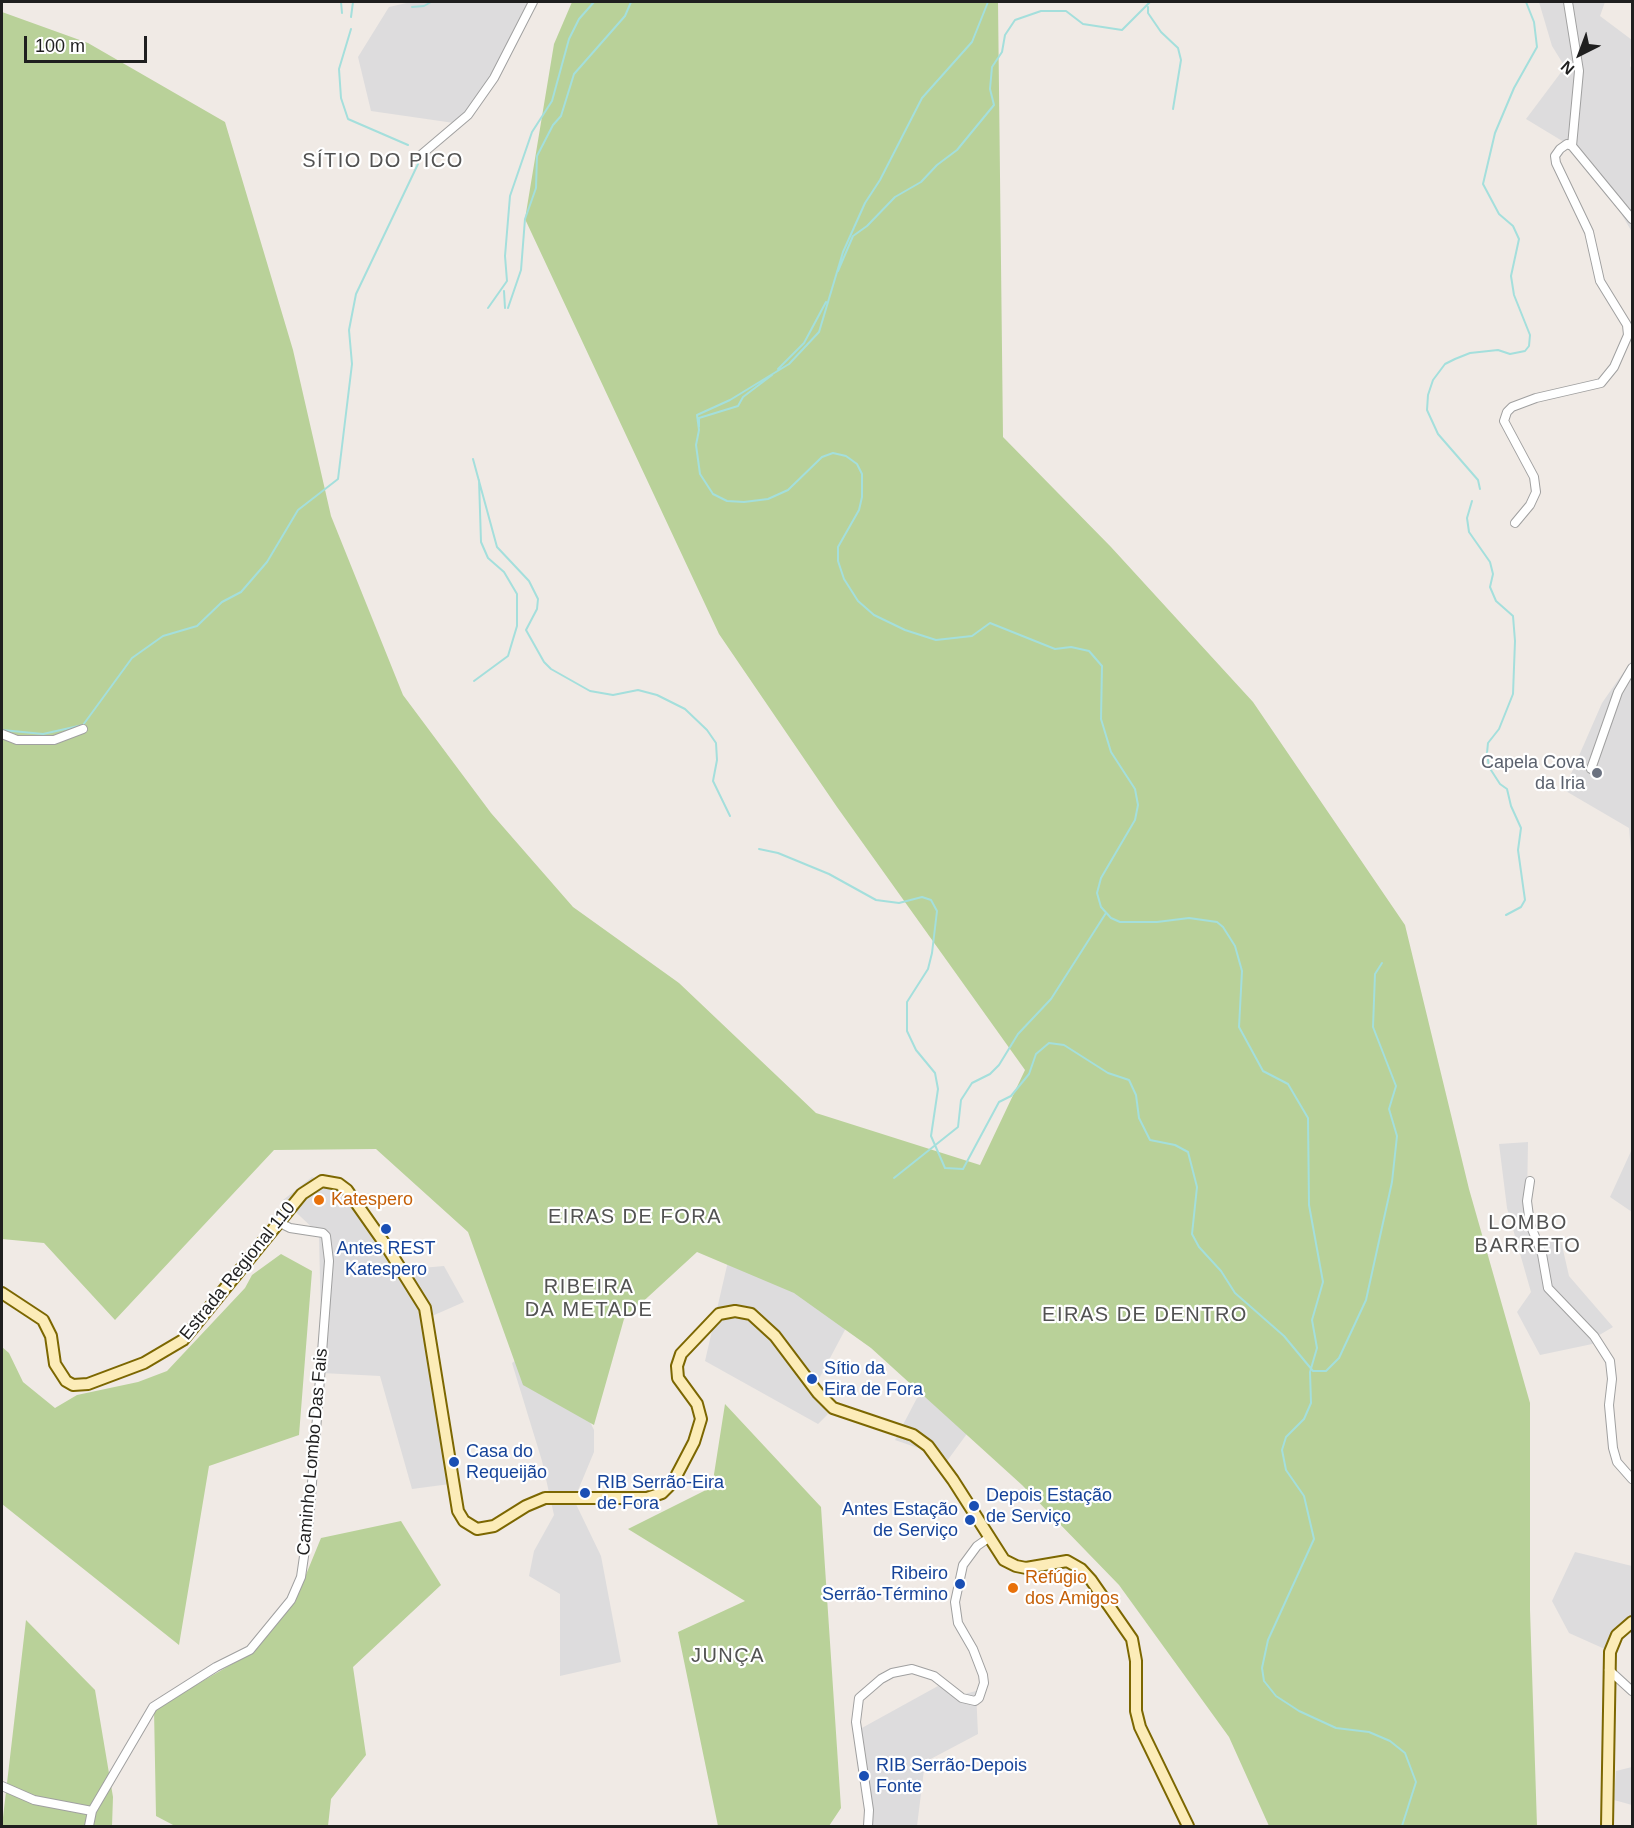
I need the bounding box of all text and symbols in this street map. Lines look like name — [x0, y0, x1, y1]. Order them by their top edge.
scale bar — [27, 24, 150, 62]
north arrow — [1550, 24, 1610, 84]
text: 100 m — [35, 36, 85, 56]
text: N — [1558, 58, 1578, 78]
district label: SÍTIO DO PICO — [302, 149, 464, 173]
place label: Capela Cova da Iria — [1481, 752, 1585, 795]
marker: Capela Cova da Iria — [1590, 766, 1604, 780]
place label: Katespero — [331, 1189, 413, 1211]
marker: Katespero — [312, 1193, 326, 1207]
street label: Estrada Regional 110 — [176, 1197, 300, 1345]
district label: EIRAS DE FORA — [548, 1205, 722, 1229]
district label: LOMBO BARRETO — [1475, 1211, 1581, 1258]
marker: Antes REST Katespero — [379, 1222, 393, 1236]
place label: Antes REST Katespero — [336, 1238, 436, 1280]
district label: RIBEIRA DA METADE — [525, 1275, 653, 1322]
district label: EIRAS DE DENTRO — [1042, 1303, 1248, 1327]
street label: Caminho Lombo Das Fais — [293, 1347, 333, 1557]
place label: Sítio da Eira de Fora — [824, 1358, 923, 1400]
marker: Sítio da Eira de Fora — [805, 1372, 819, 1386]
place label: Casa do Requeijão — [466, 1441, 547, 1484]
marker: Casa do Requeijão — [447, 1455, 461, 1469]
place label: RIB Serrão-Eira de Fora — [597, 1472, 724, 1514]
place label: Depois Estação de Serviço — [986, 1485, 1112, 1528]
marker: RIB Serrão-Eira de Fora — [578, 1486, 592, 1500]
place label: Antes Estação de Serviço — [842, 1499, 958, 1541]
marker: Depois Estação de Serviço — [967, 1499, 981, 1513]
marker: Antes Estação de Serviço — [963, 1513, 977, 1527]
place label: Ribeiro Serrão-Término — [822, 1563, 948, 1606]
place label: Refúgio dos Amigos — [1025, 1567, 1119, 1610]
marker: Ribeiro Serrão-Término — [953, 1577, 967, 1591]
marker: Refúgio dos Amigos — [1006, 1581, 1020, 1595]
district label: JUNÇA — [691, 1644, 765, 1668]
place label: RIB Serrão-Depois Fonte — [876, 1755, 1027, 1798]
marker: RIB Serrão-Depois Fonte — [857, 1769, 871, 1783]

